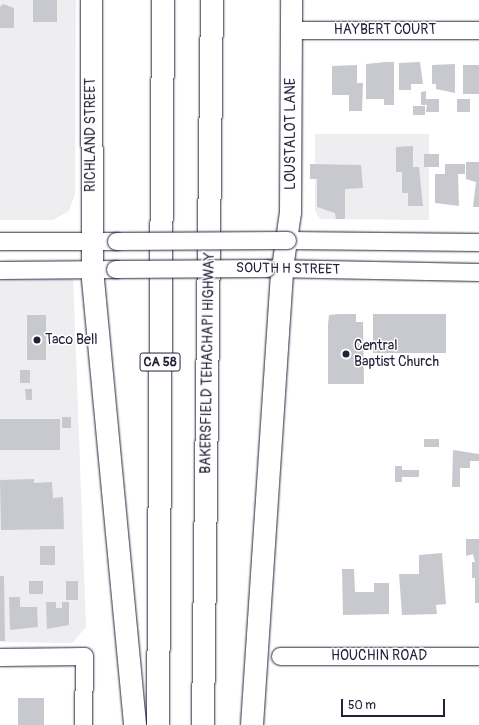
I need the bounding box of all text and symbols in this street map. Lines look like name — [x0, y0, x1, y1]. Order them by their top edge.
street label: HAYBERT COURT — [334, 22, 436, 38]
street label: RICHLAND STREET — [83, 78, 99, 192]
street label: LOUSTALOT LANE — [283, 78, 299, 190]
street label: BAKERSFIELD TEHACHAPI HIGHWAY — [198, 252, 218, 474]
street label: SOUTH H STREET — [236, 260, 340, 278]
place label: Taco Bell — [45, 332, 98, 348]
marker: Taco Bell — [32, 335, 42, 345]
place label: Central Baptist Church — [354, 338, 439, 370]
marker: Central Baptist Church — [341, 349, 351, 359]
road number: CA 58 — [139, 351, 181, 373]
street label: HOUCHIN ROAD — [331, 648, 427, 664]
scale bar — [343, 691, 447, 717]
text: 50 m — [348, 698, 376, 713]

